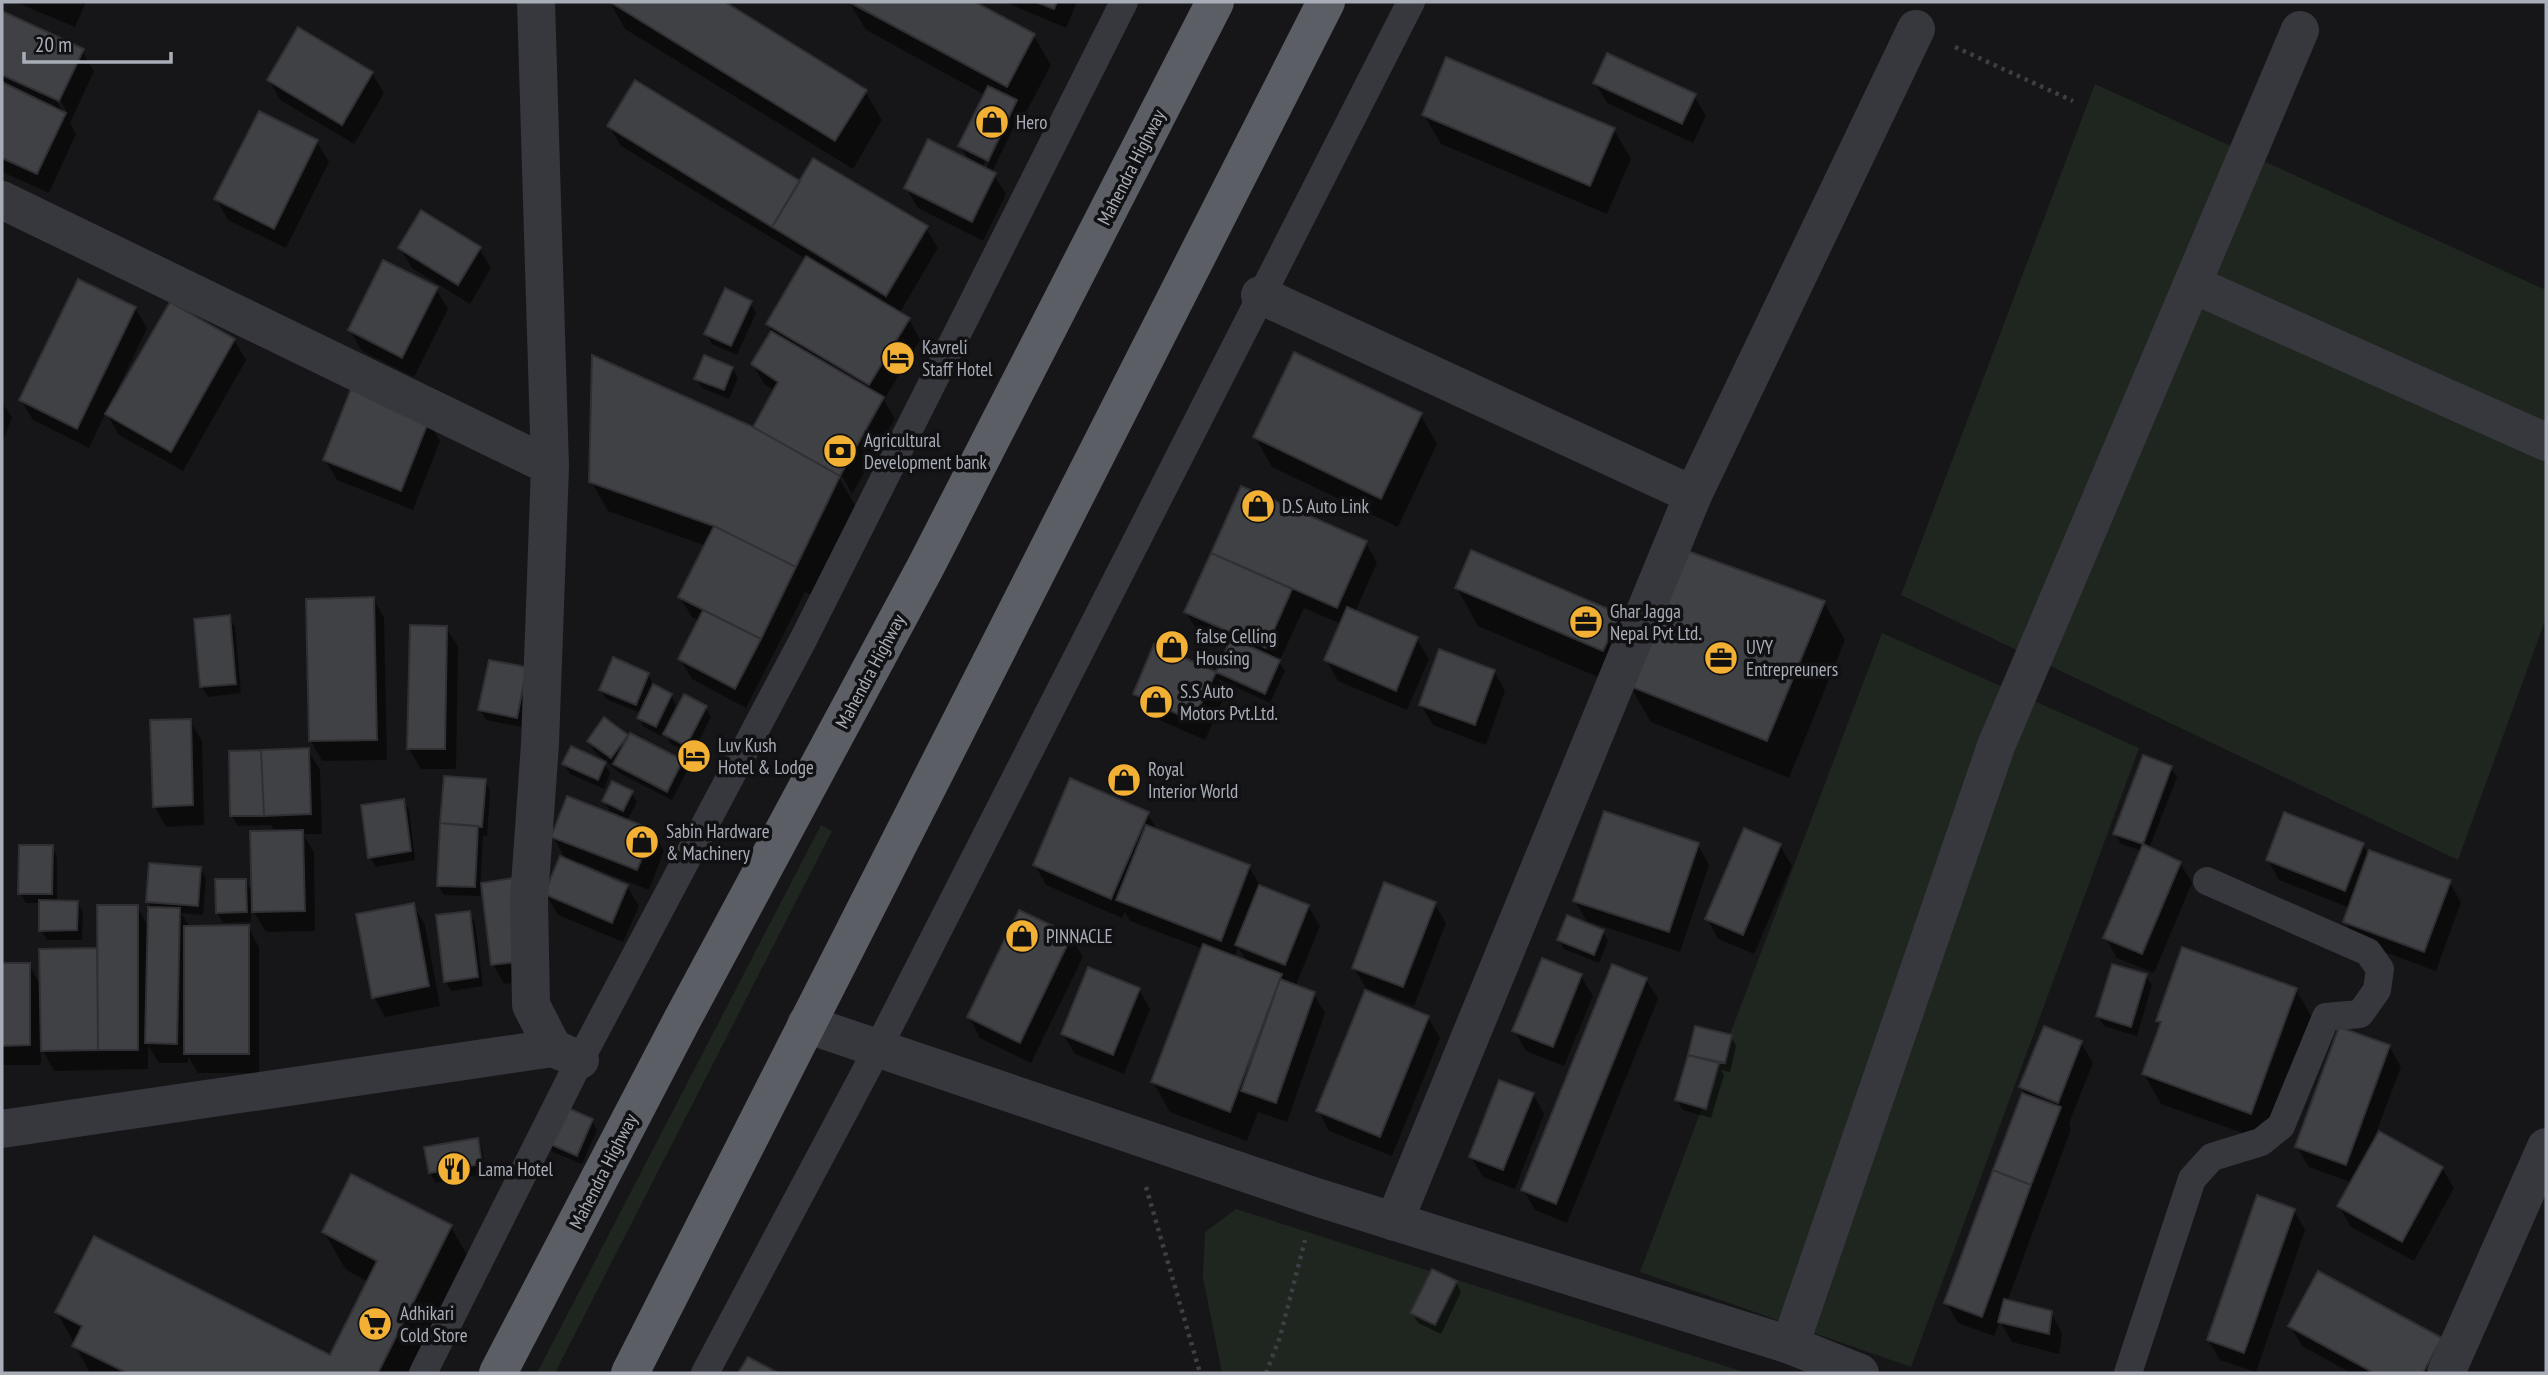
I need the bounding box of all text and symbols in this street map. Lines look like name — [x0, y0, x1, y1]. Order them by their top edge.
scale bar — [24, 21, 172, 65]
text: 20 m — [35, 31, 72, 58]
shop icon: Hero — [973, 103, 1011, 141]
street label: Mahendra Highway — [1092, 105, 1171, 229]
place label: Hero — [1016, 110, 1047, 134]
place label: Kavreli Staff Hotel — [922, 335, 993, 381]
hotel icon: Kavreli Staff Hotel — [879, 339, 917, 377]
place label: Agricultural Development bank — [864, 428, 988, 474]
bank icon: Agricultural Development bank — [821, 432, 859, 470]
shop icon: D.S Auto Link — [1239, 487, 1277, 525]
place label: D.S Auto Link — [1282, 494, 1369, 518]
place label: Ghar Jagga Nepal Pvt Ltd. — [1610, 599, 1702, 645]
office icon: Ghar Jagga Nepal Pvt Ltd. — [1567, 603, 1605, 641]
street label: Mahendra Highway — [830, 609, 911, 732]
place label: false Celling Housing — [1196, 624, 1277, 670]
shop icon: false Celling Housing — [1153, 628, 1191, 666]
place label: UVY Entrepreuners — [1746, 635, 1838, 681]
office icon: UVY Entrepreuners — [1702, 639, 1740, 677]
place label: S.S Auto Motors Pvt.Ltd. — [1180, 679, 1278, 725]
shop icon: S.S Auto Motors Pvt.Ltd. — [1137, 683, 1175, 721]
place label: Luv Kush Hotel & Lodge — [718, 733, 814, 779]
hotel icon: Luv Kush Hotel & Lodge — [675, 737, 713, 775]
place label: Royal Interior World — [1148, 757, 1238, 803]
shop icon: Royal Interior World — [1105, 761, 1143, 799]
place label: Sabin Hardware & Machinery — [666, 819, 770, 865]
shop icon: Sabin Hardware & Machinery — [623, 823, 661, 861]
shop icon: PINNACLE — [1003, 917, 1041, 955]
place label: PINNACLE — [1046, 924, 1113, 948]
street label: Mahendra Highway — [564, 1109, 643, 1233]
restaurant icon: Lama Hotel — [435, 1150, 473, 1188]
place label: Lama Hotel — [478, 1157, 554, 1181]
place label: Adhikari Cold Store — [400, 1301, 468, 1347]
supermarket icon: Adhikari Cold Store — [356, 1305, 394, 1343]

